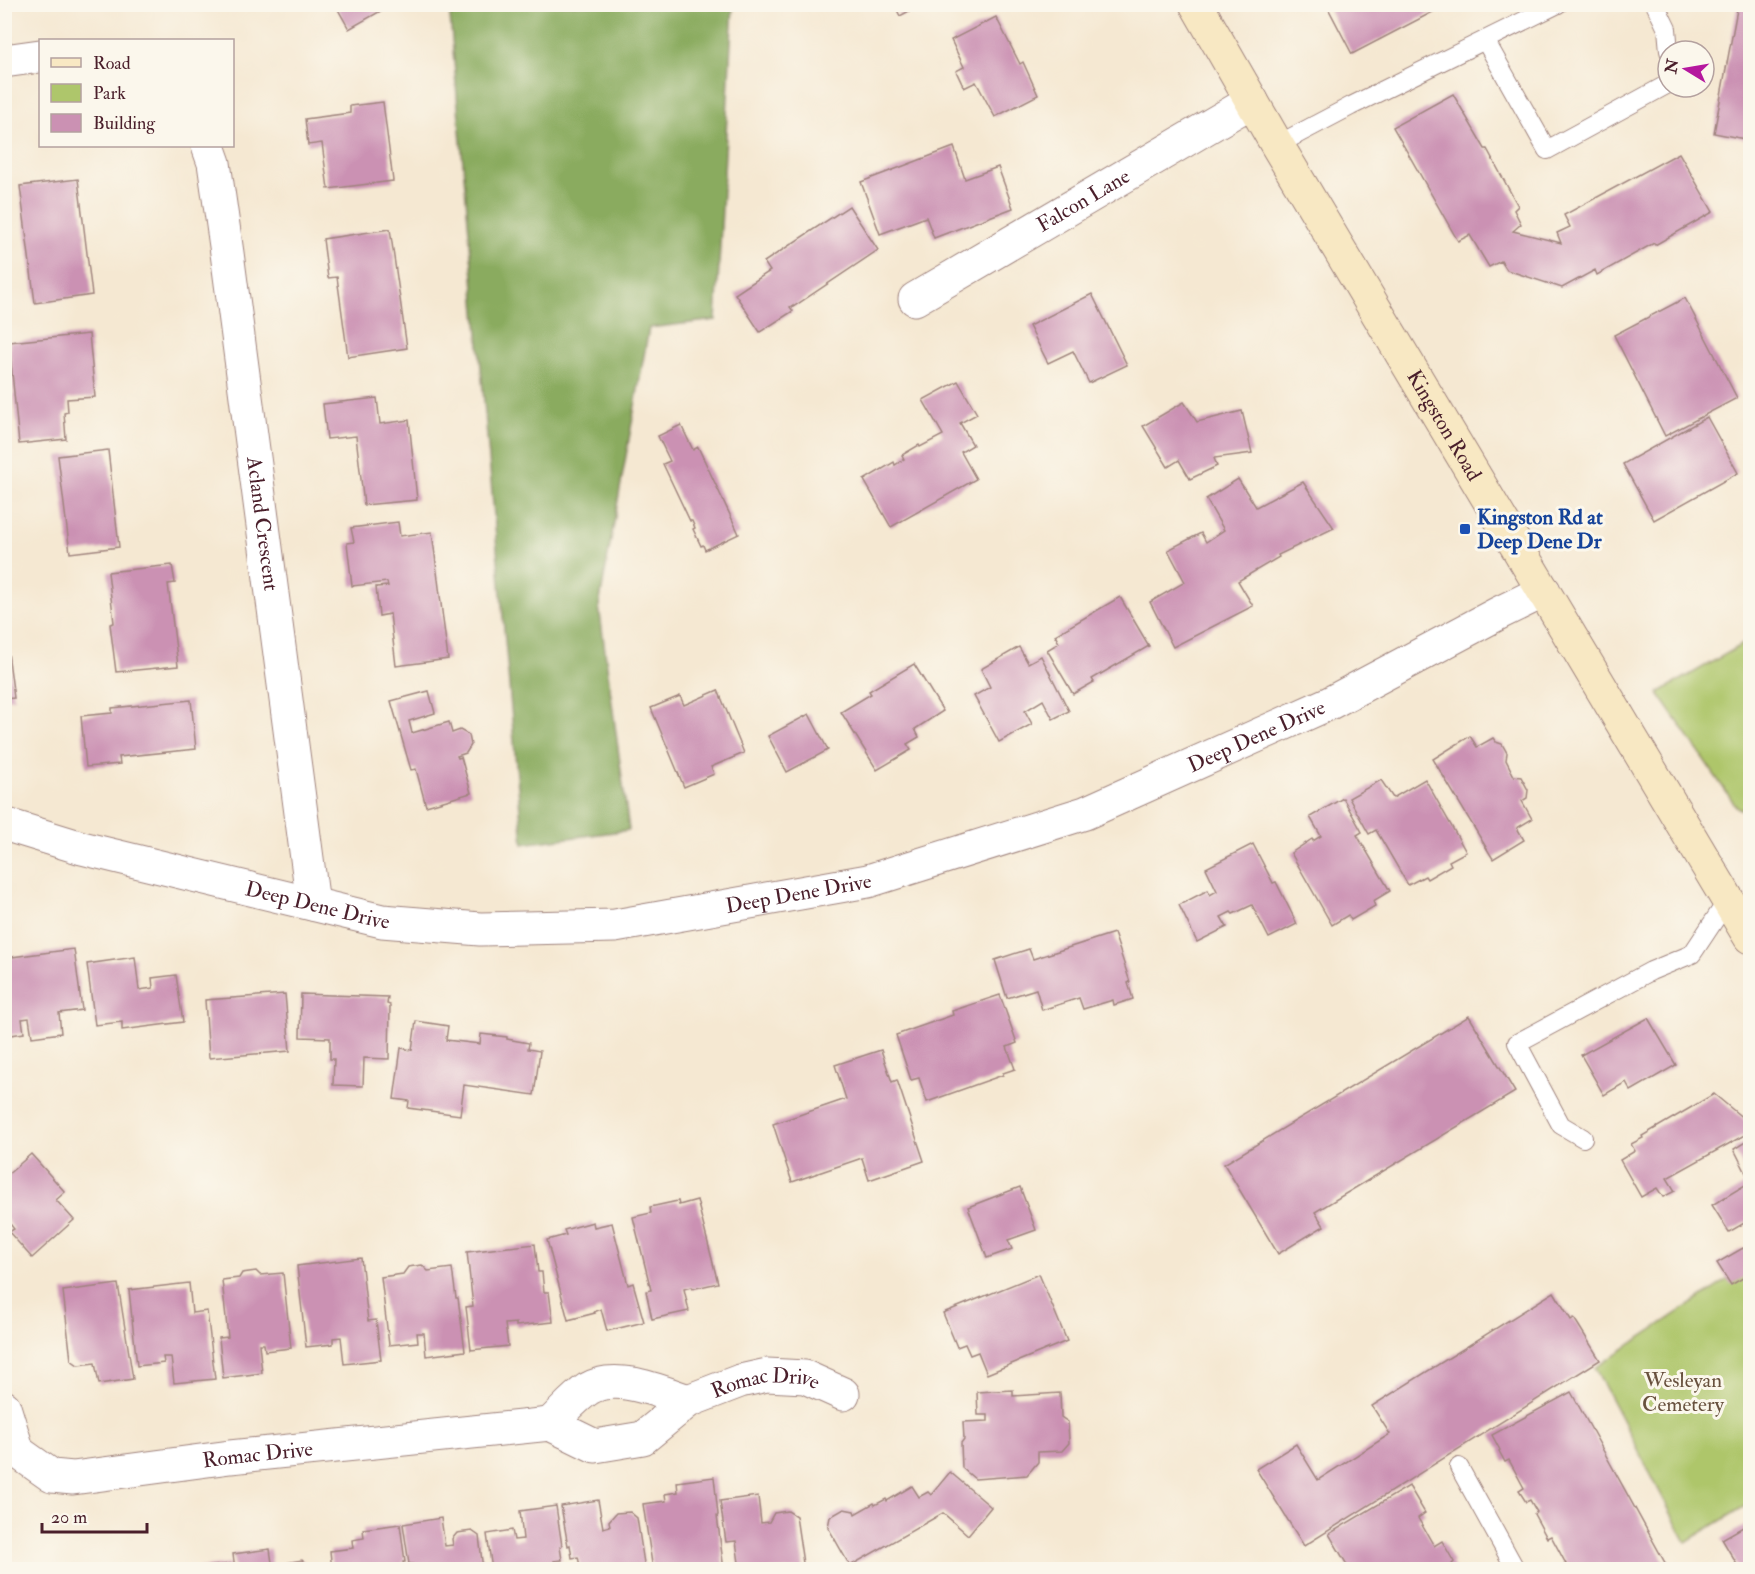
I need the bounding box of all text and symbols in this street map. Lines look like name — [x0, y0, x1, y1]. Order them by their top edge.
legend — [39, 39, 234, 147]
north arrow — [1656, 39, 1716, 99]
text: Road — [93, 52, 131, 75]
text: N — [1661, 57, 1684, 76]
text: Park — [93, 82, 126, 105]
text: Building — [93, 112, 156, 135]
street label: Falcon Lane — [1032, 163, 1135, 239]
street label: Kingston Road — [1400, 365, 1488, 486]
street label: Acland Crescent — [240, 454, 285, 593]
place label: Kingston Rd at Deep Dene Dr — [1477, 504, 1603, 555]
marker: Kingston Rd at Deep Dene Dr — [1458, 522, 1472, 536]
street label: Deep Dene Drive — [1184, 694, 1330, 779]
street label: Deep Dene Drive — [723, 868, 874, 920]
street label: Deep Dene Drive — [242, 875, 391, 936]
street label: Romac Drive — [707, 1362, 824, 1405]
park label: Wesleyan Cemetery — [1642, 1367, 1725, 1418]
street label: Romac Drive — [201, 1436, 314, 1475]
scale bar — [42, 1496, 147, 1534]
text: 20 m — [51, 1506, 87, 1529]

